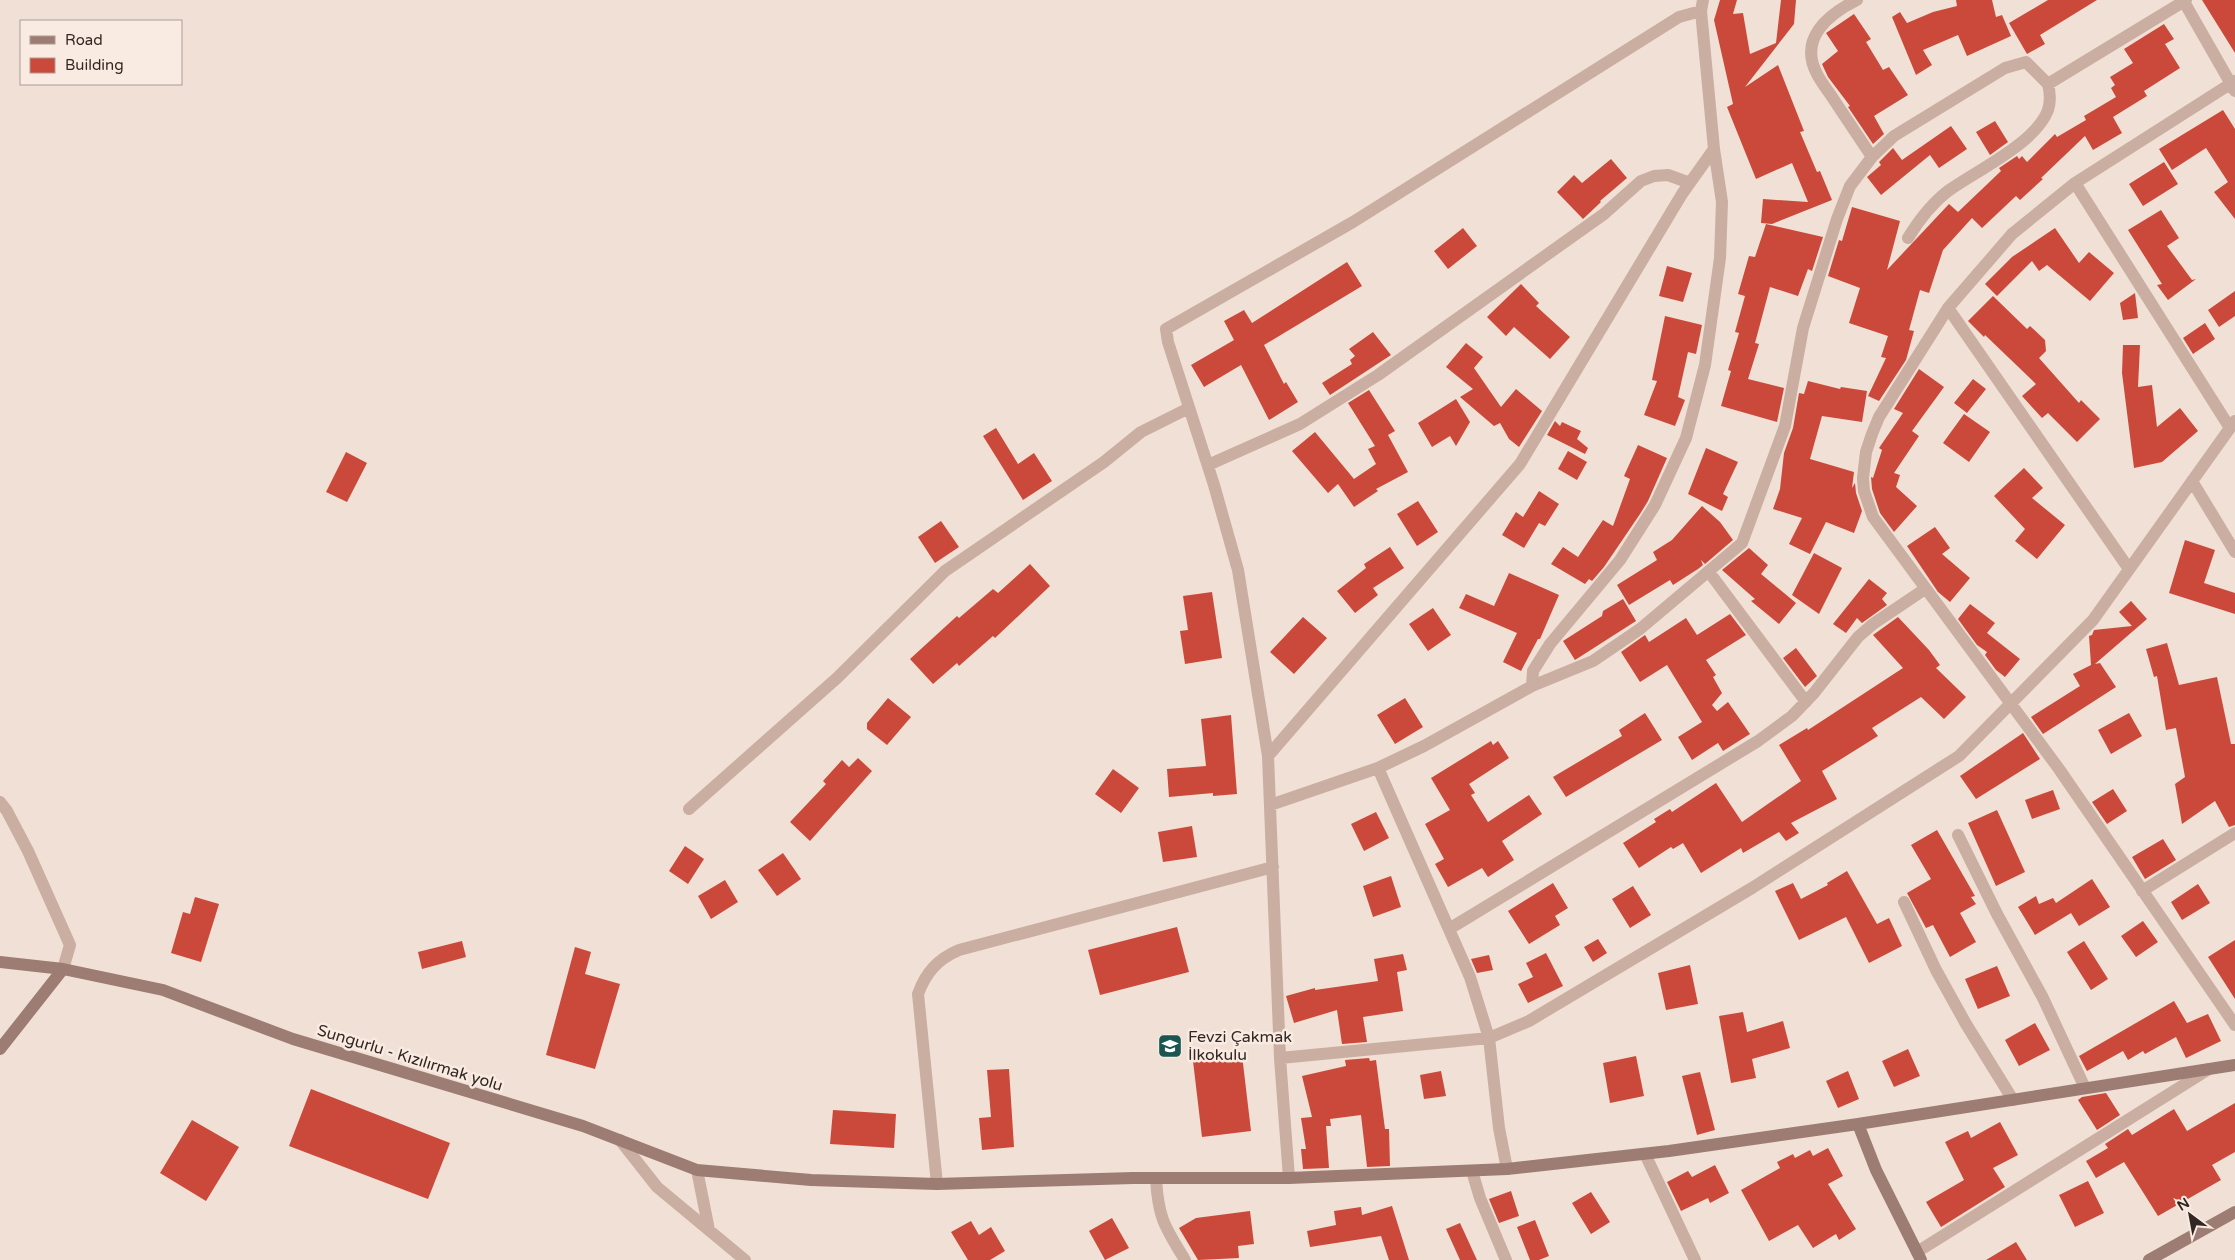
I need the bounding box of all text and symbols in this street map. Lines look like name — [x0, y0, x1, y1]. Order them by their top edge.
legend — [20, 20, 182, 85]
text: Road — [65, 31, 103, 49]
text: Building — [65, 56, 124, 74]
street label: Sungurlu - Kızılırmak yolu — [315, 1020, 505, 1096]
place label: Fevzi Çakmak İlkokulu — [1188, 1027, 1292, 1065]
school or university icon: Fevzi Çakmak İlkokulu — [1157, 1033, 1183, 1059]
north arrow — [2165, 1190, 2215, 1240]
text: N — [2174, 1194, 2193, 1215]

